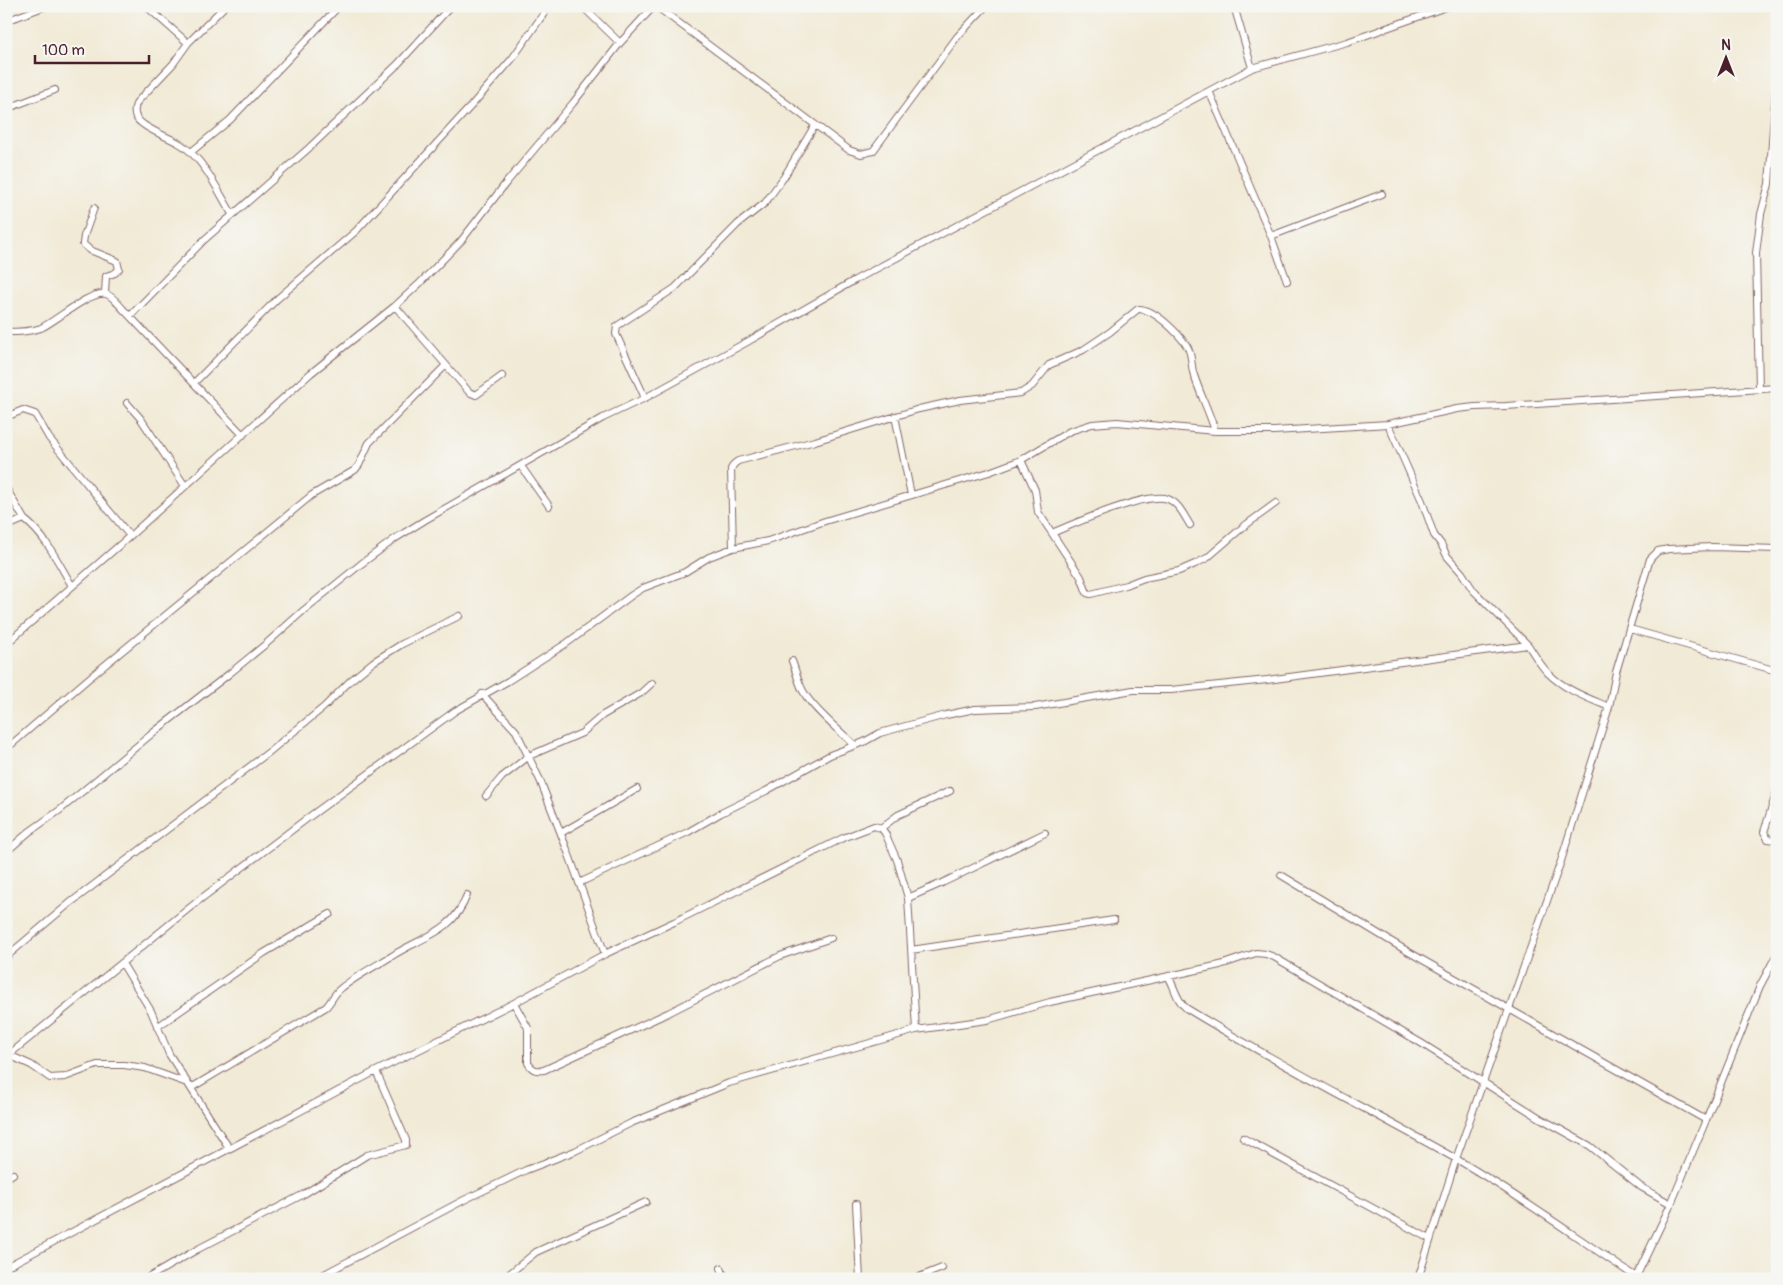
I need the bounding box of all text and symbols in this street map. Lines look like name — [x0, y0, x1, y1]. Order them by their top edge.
scale bar — [35, 32, 149, 64]
north arrow — [1700, 32, 1750, 82]
text: N — [1721, 37, 1731, 54]
text: 100 m — [42, 41, 85, 60]

